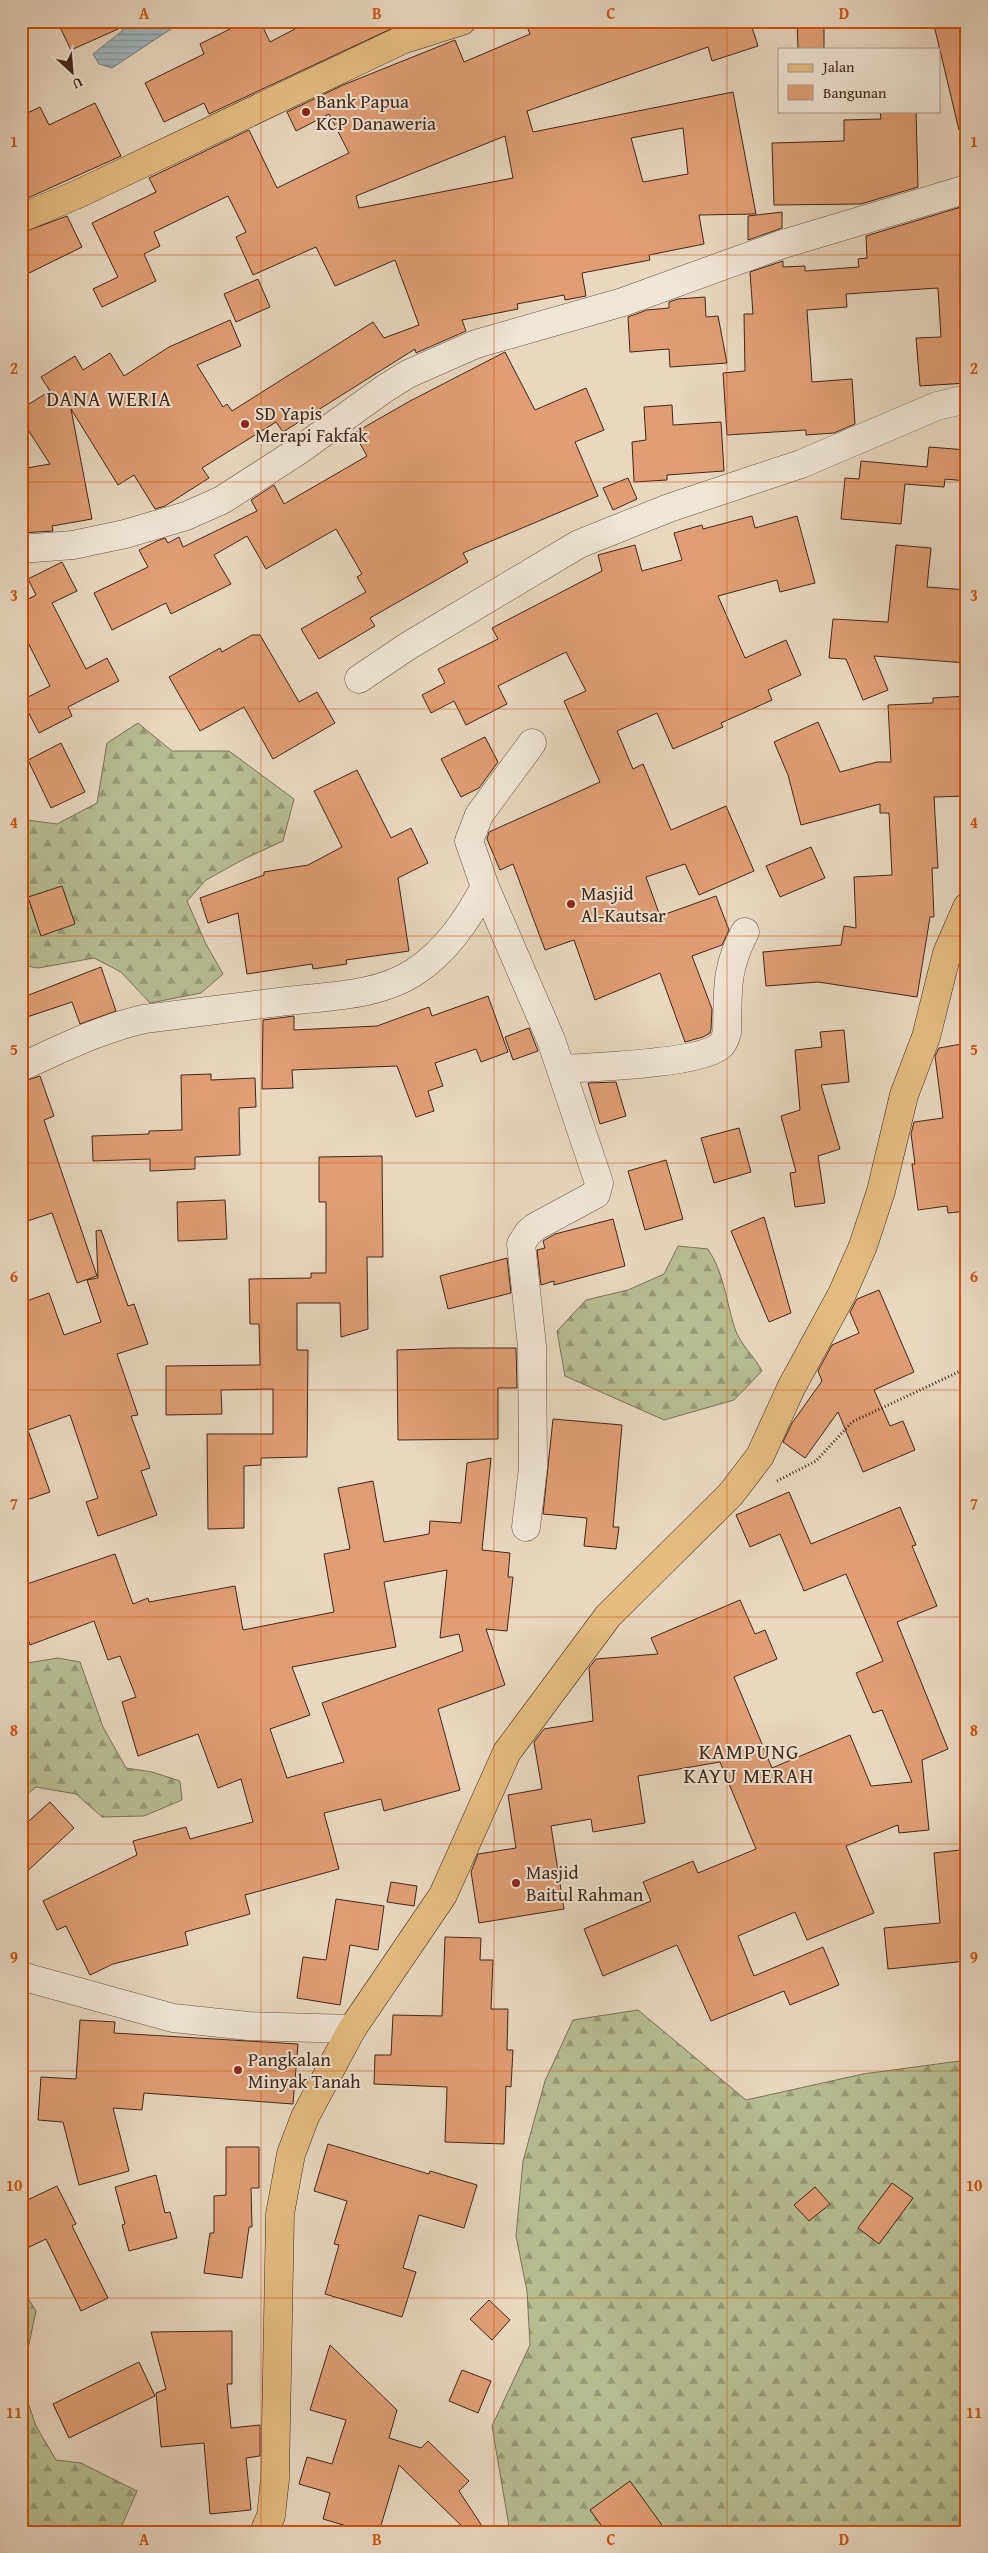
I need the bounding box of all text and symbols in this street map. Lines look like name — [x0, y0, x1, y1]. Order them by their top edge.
text: A — [139, 1, 150, 25]
text: B — [372, 1, 382, 25]
text: C — [606, 1, 616, 25]
text: D — [839, 1, 849, 25]
north arrow — [48, 48, 98, 98]
legend — [778, 48, 940, 112]
text: Jalan — [821, 56, 855, 77]
text: U — [69, 73, 86, 95]
text: Bangunan — [823, 82, 887, 103]
place label: Bank Papua KCP Danaweria — [316, 87, 436, 137]
marker: Bank Papua KCP Danaweria — [300, 106, 312, 118]
text: 1 — [10, 129, 18, 153]
text: 1 — [970, 129, 978, 153]
text: 2 — [10, 356, 18, 380]
text: 2 — [970, 356, 978, 380]
district label: DANA WERIA — [46, 383, 172, 414]
place label: SD Yapis Merapi Fakfak — [255, 399, 368, 449]
marker: SD Yapis Merapi Fakfak — [239, 418, 251, 430]
text: 3 — [10, 583, 18, 607]
text: 3 — [970, 583, 978, 607]
text: 4 — [10, 810, 18, 834]
text: 4 — [970, 810, 978, 834]
place label: Masjid Al-Kautsar — [581, 879, 666, 929]
marker: Masjid Al-Kautsar — [565, 898, 577, 910]
text: 5 — [10, 1037, 18, 1061]
text: 5 — [970, 1037, 978, 1061]
text: 6 — [10, 1264, 18, 1288]
text: 6 — [970, 1264, 978, 1288]
text: 7 — [10, 1491, 18, 1515]
text: 7 — [970, 1491, 978, 1515]
text: 8 — [10, 1718, 18, 1742]
text: 8 — [970, 1718, 978, 1742]
district label: KAMPUNG KAYU MERAH — [684, 1736, 815, 1791]
place label: Masjid Baitul Rahman — [526, 1858, 644, 1908]
marker: Masjid Baitul Rahman — [510, 1877, 522, 1889]
text: 9 — [10, 1945, 18, 1969]
text: 9 — [970, 1945, 978, 1969]
place label: Pangkalan Minyak Tanah — [248, 2045, 361, 2095]
marker: Pangkalan Minyak Tanah — [232, 2064, 244, 2076]
text: 10 — [6, 2173, 22, 2197]
text: 10 — [966, 2173, 982, 2197]
text: 11 — [6, 2400, 22, 2424]
text: 11 — [966, 2400, 982, 2424]
text: A — [139, 2527, 150, 2551]
text: B — [372, 2527, 382, 2551]
text: C — [606, 2527, 616, 2551]
text: D — [839, 2527, 849, 2551]

